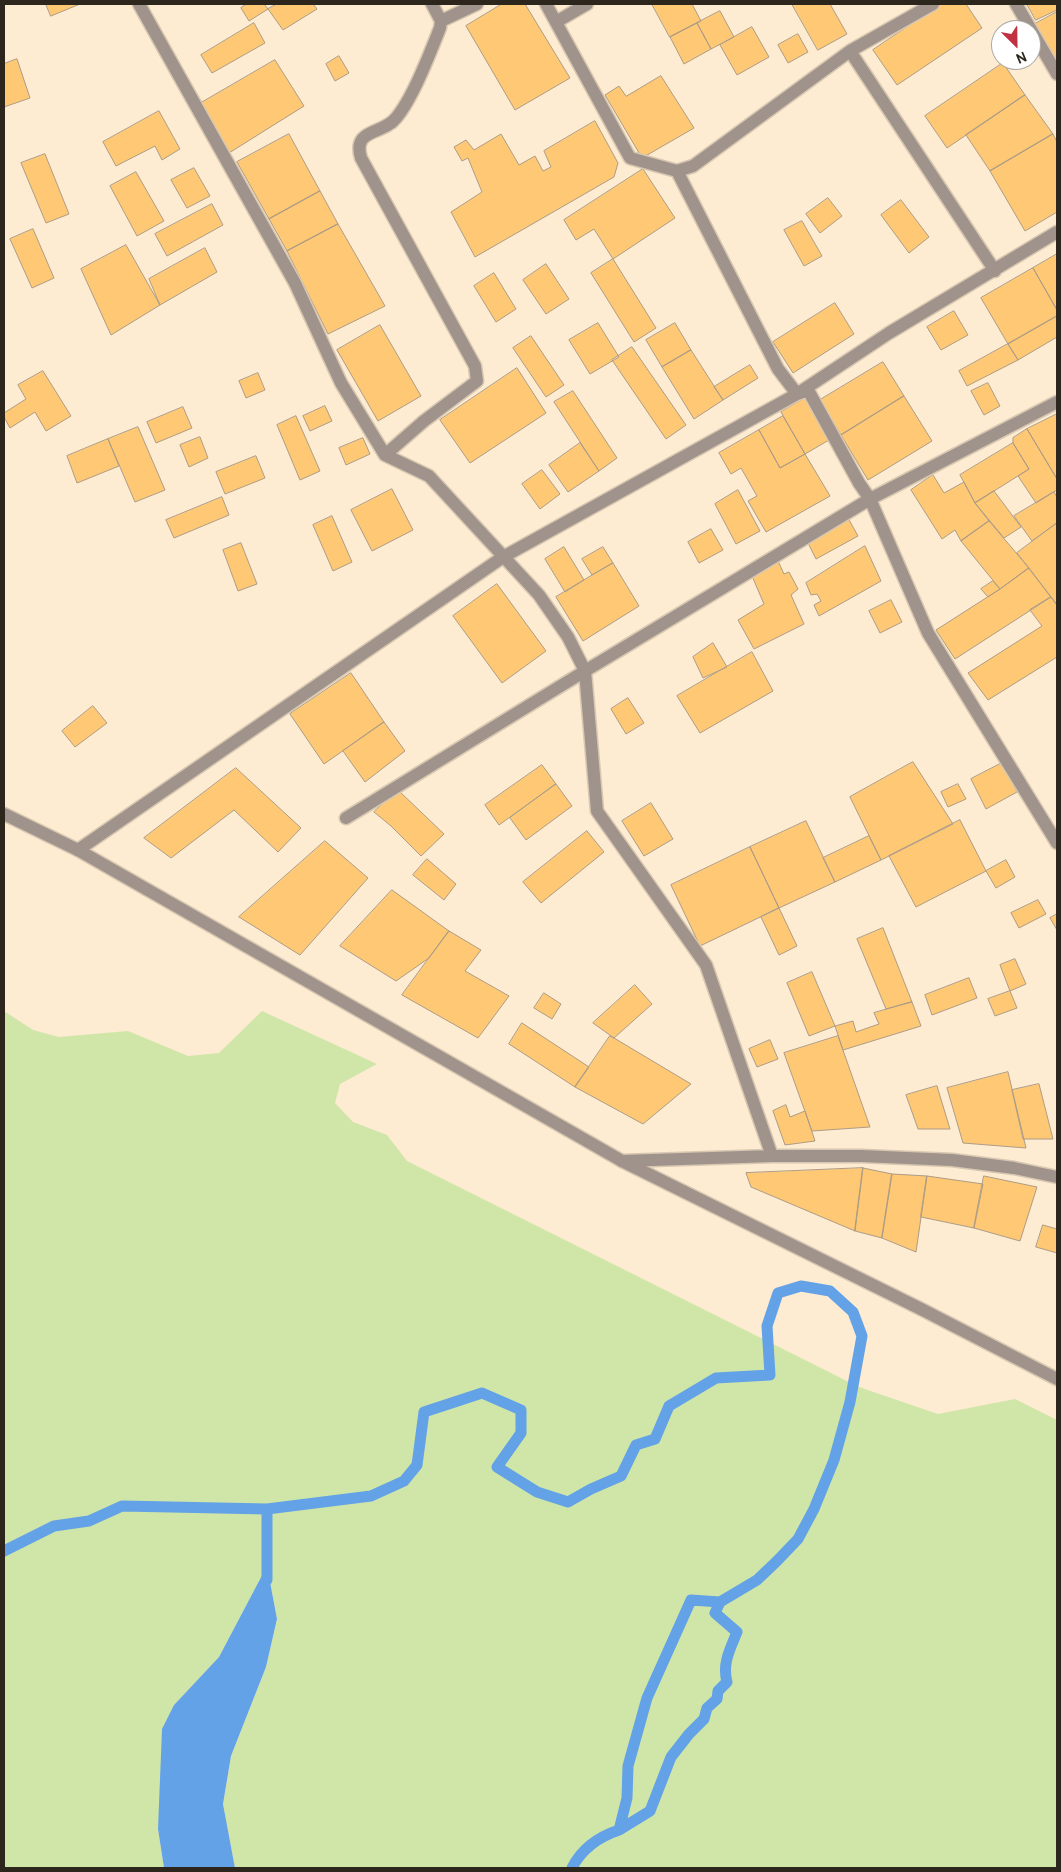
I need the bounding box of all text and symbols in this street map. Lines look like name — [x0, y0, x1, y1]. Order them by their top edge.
north arrow — [991, 20, 1041, 70]
text: N — [1013, 48, 1030, 68]

